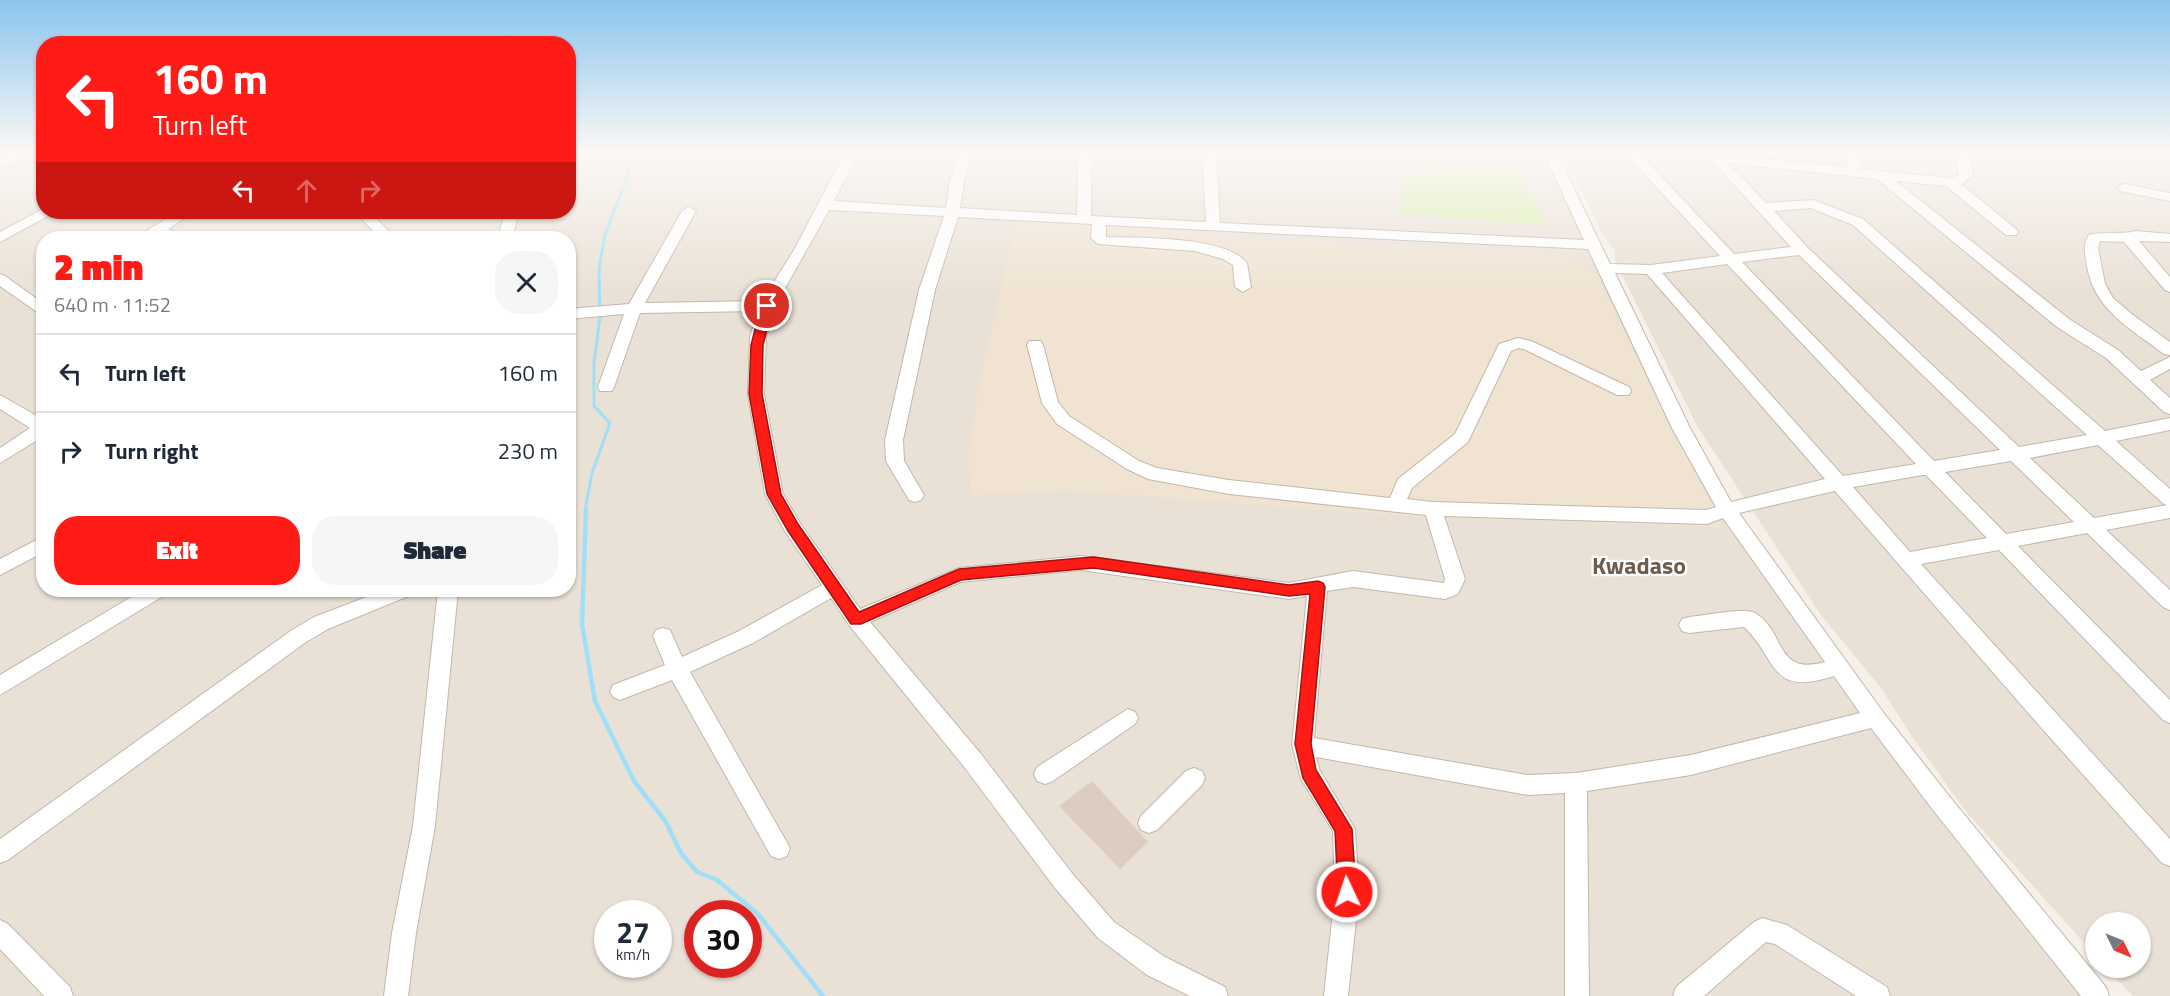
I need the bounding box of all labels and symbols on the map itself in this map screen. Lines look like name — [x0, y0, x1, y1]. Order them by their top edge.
pin — [741, 280, 792, 331]
district label: Kwadaso — [1592, 547, 1686, 583]
position arrow — [1315, 860, 1379, 924]
speed limit sign: 30 — [684, 900, 762, 978]
north arrow — [2085, 912, 2151, 978]

